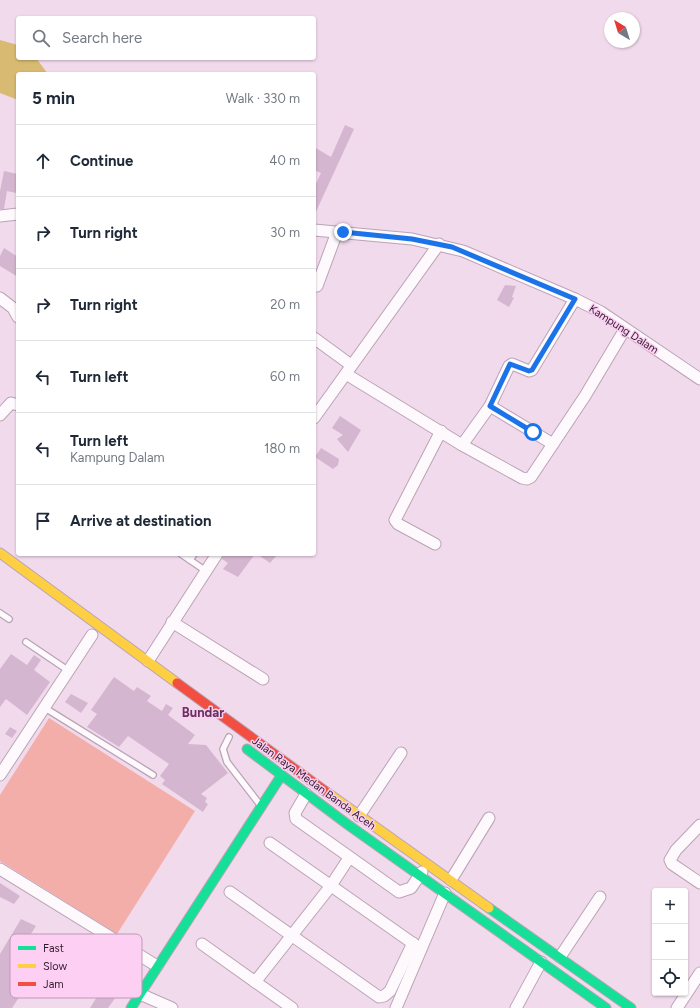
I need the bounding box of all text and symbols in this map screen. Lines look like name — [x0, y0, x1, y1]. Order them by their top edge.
north arrow — [604, 12, 640, 48]
search box — [16, 16, 316, 60]
icon: search — [30, 27, 52, 49]
text: Search here — [62, 29, 142, 47]
text: 5 min — [32, 88, 75, 108]
text: Walk · 330 m — [226, 91, 300, 106]
icon: ahead — [32, 150, 54, 172]
text: Continue — [70, 152, 133, 170]
text: 40 m — [269, 153, 300, 168]
icon: right — [32, 222, 54, 244]
route end — [334, 223, 352, 241]
text: Turn right — [70, 224, 138, 242]
text: 30 m — [270, 225, 300, 240]
icon: right — [32, 294, 54, 316]
text: Turn right — [70, 296, 138, 314]
text: 20 m — [270, 297, 300, 312]
street label: Kampung Dalam — [587, 302, 661, 357]
icon: left — [32, 366, 54, 388]
text: Turn left — [70, 368, 128, 386]
text: 60 m — [270, 369, 300, 384]
route start — [524, 423, 542, 441]
text: Turn left — [70, 432, 128, 450]
icon: left — [32, 438, 54, 460]
text: 180 m — [264, 441, 300, 456]
text: Kampung Dalam — [70, 450, 165, 465]
icon: arrive — [32, 510, 54, 532]
text: Arrive at destination — [70, 512, 211, 530]
district label: Bundar — [182, 705, 224, 720]
street label: Jalan Raya Medan Banda Aceh — [249, 734, 378, 833]
map controls — [652, 888, 688, 996]
button: + — [652, 888, 688, 924]
button: − — [652, 924, 688, 960]
legend — [10, 934, 142, 998]
text: Fast — [43, 942, 64, 955]
text: Slow — [43, 960, 67, 973]
button: locate — [652, 960, 688, 996]
text: Jam — [43, 978, 64, 991]

